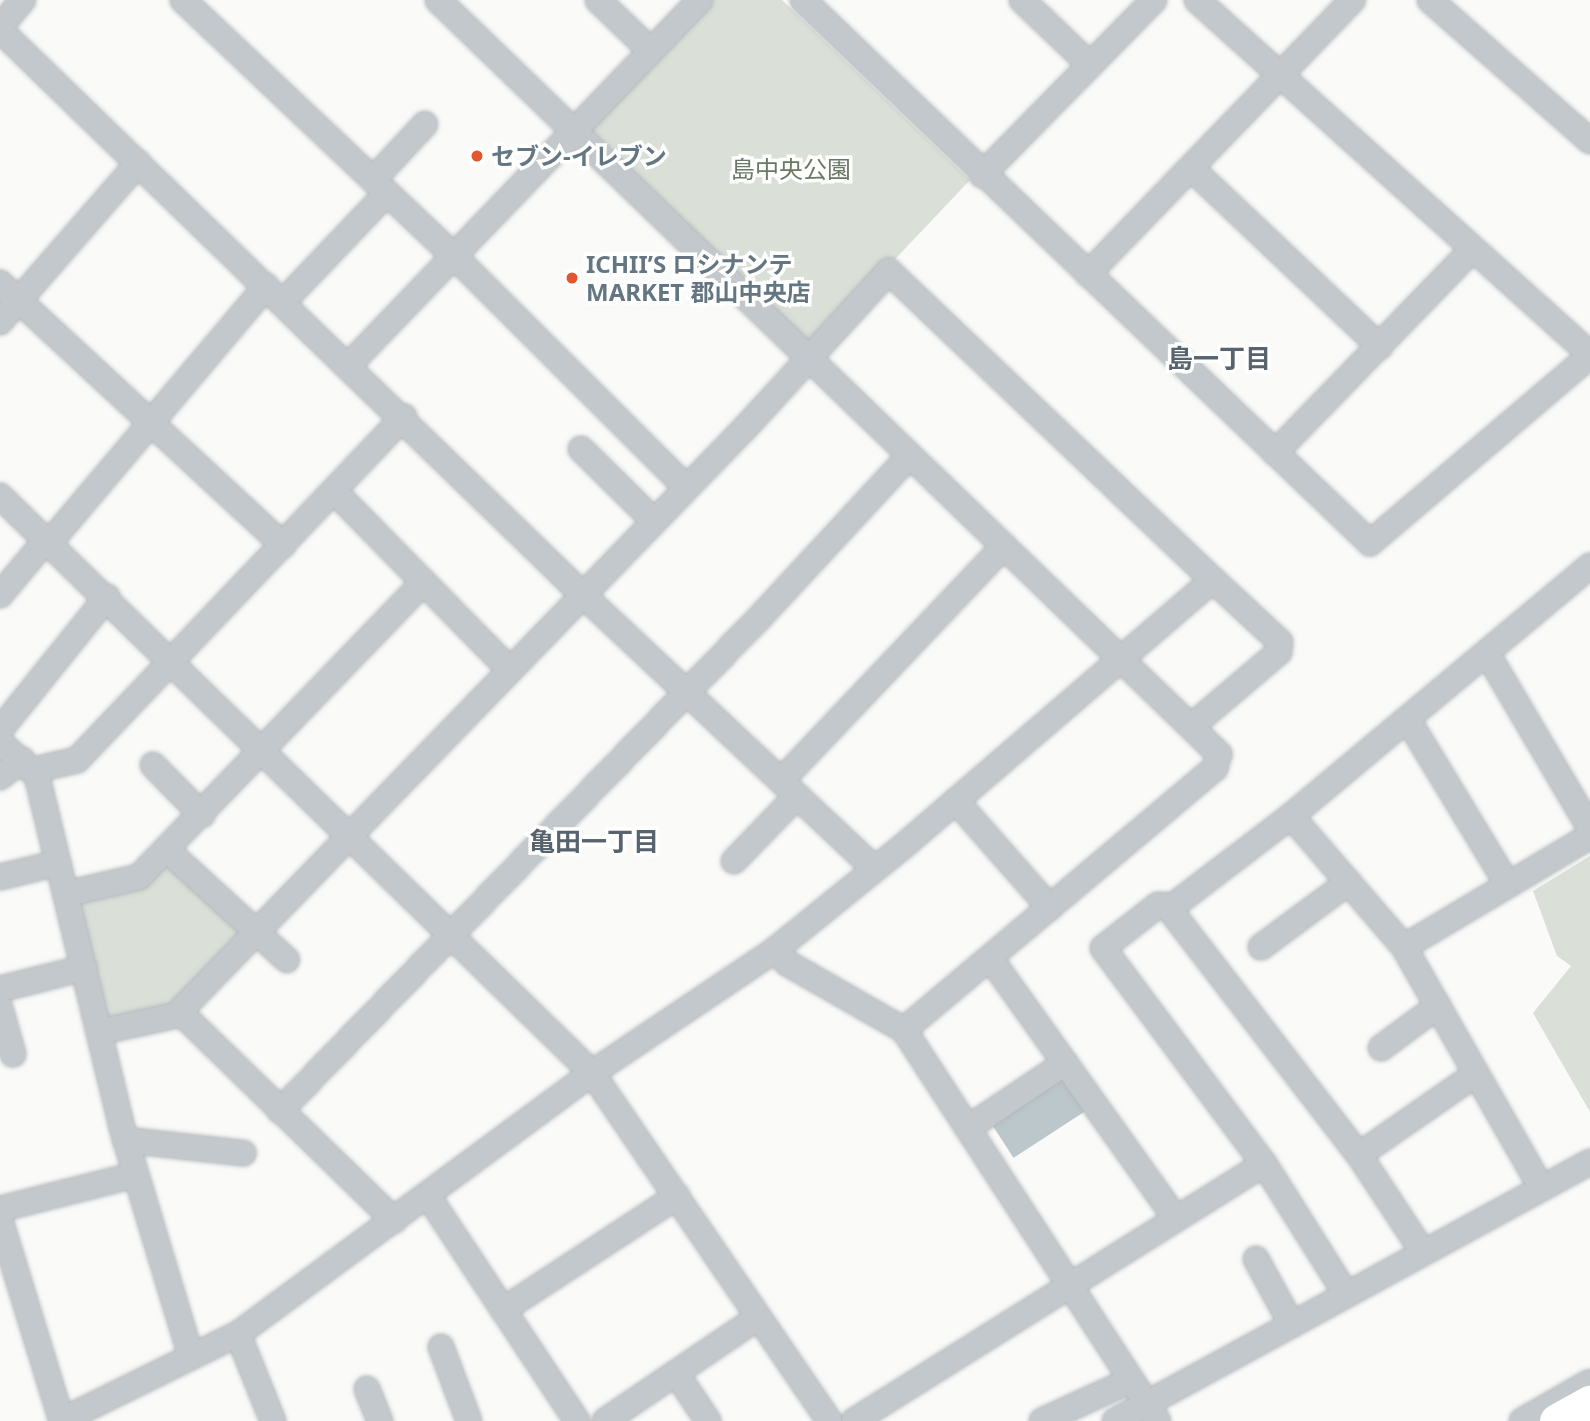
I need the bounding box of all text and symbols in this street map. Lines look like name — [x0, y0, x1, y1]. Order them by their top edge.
place label: セブン-イレブン — [491, 142, 667, 170]
marker: セブン-イレブン — [469, 148, 485, 164]
park label: 島中央公園 — [731, 155, 851, 183]
place label: ICHII’S ロシナンテ MARKET 郡山中央店 — [586, 250, 810, 306]
marker: ICHII’S ロシナンテ MARKET 郡山中央店 — [564, 270, 580, 286]
district label: 島一丁目 — [1167, 343, 1271, 375]
district label: 亀田一丁目 — [529, 826, 659, 858]

